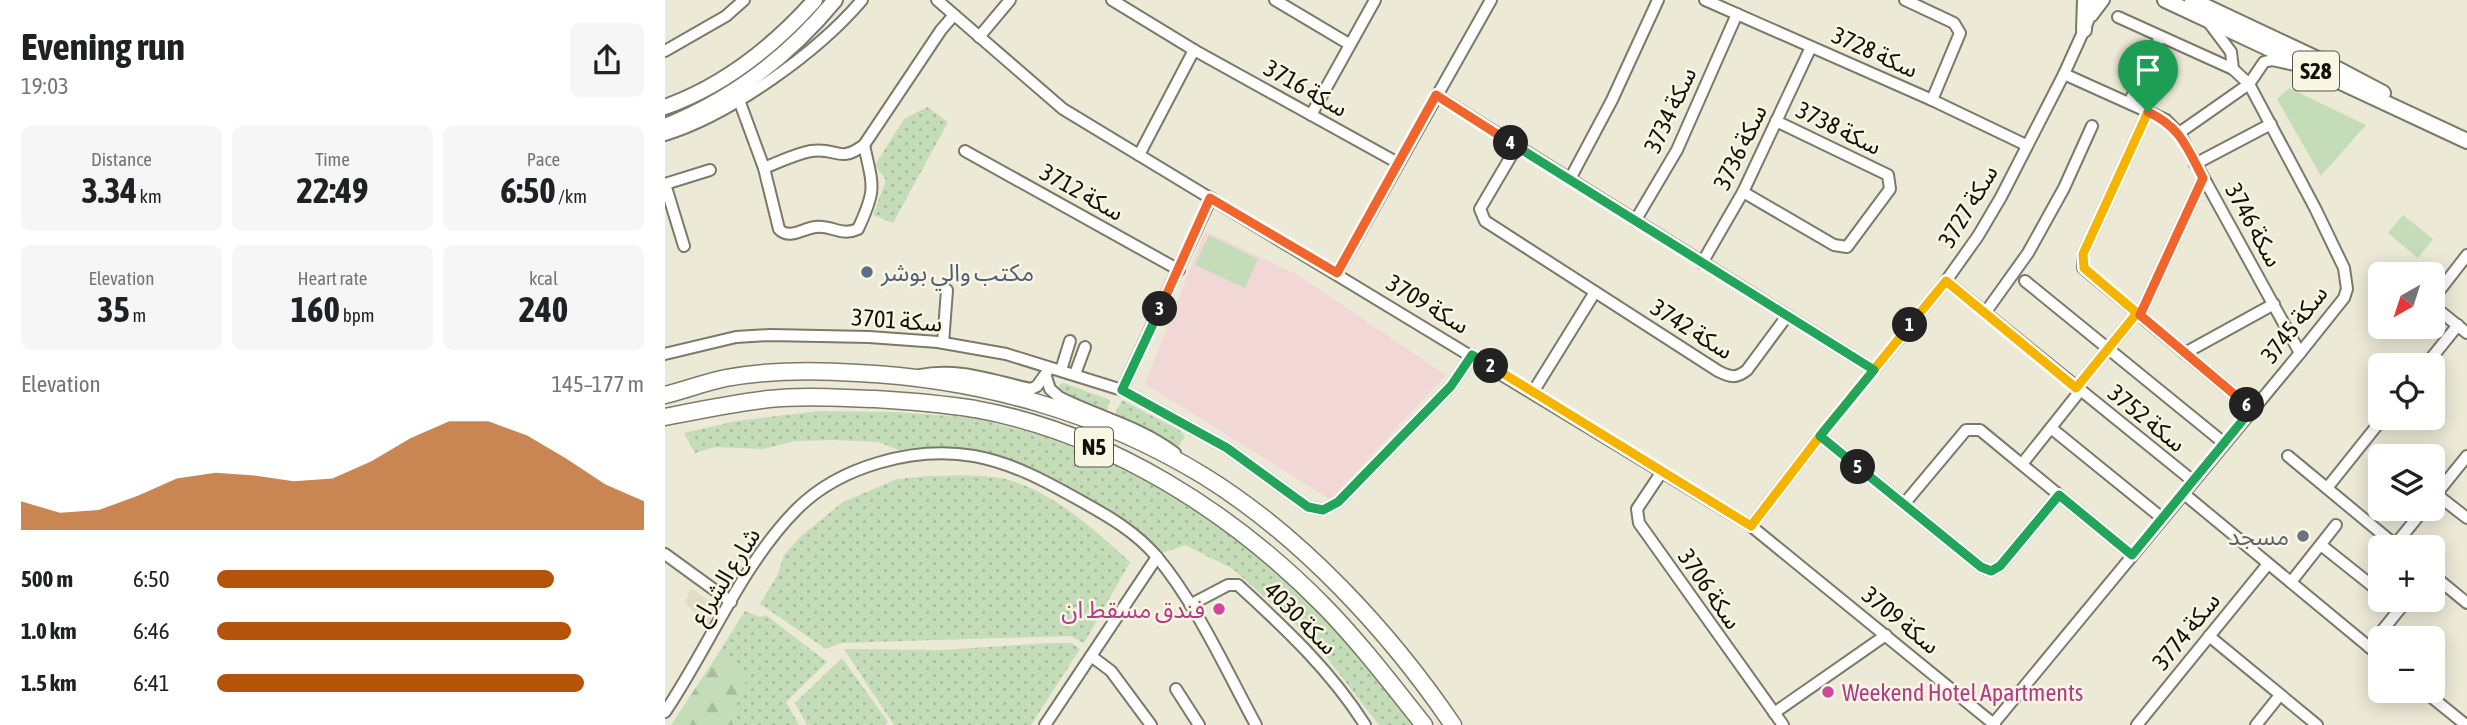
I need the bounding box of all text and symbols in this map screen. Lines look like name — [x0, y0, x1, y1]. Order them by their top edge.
street label: سكة 3728 — [1828, 21, 1922, 83]
button: share — [570, 23, 644, 97]
text: Evening run — [21, 25, 185, 68]
pin — [2118, 40, 2178, 112]
icon: arrive — [2129, 51, 2167, 89]
road number: S28 — [2293, 52, 2339, 90]
street label: سكة 3716 — [1260, 54, 1352, 122]
street label: سكة 3734 — [1639, 63, 1701, 157]
text: 19:03 — [21, 73, 69, 99]
street label: سكة 3738 — [1792, 96, 1886, 160]
street label: سكة 3736 — [1708, 100, 1772, 194]
pin: 4 — [1493, 125, 1529, 160]
text: 4 — [1506, 131, 1515, 153]
text: Distance — [91, 148, 152, 170]
text: Time — [315, 148, 350, 170]
text: Pace — [527, 148, 560, 170]
street label: سكة 3712 — [1036, 158, 1128, 226]
street label: سكة 3727 — [1933, 160, 2003, 252]
text: 3.34 — [81, 170, 137, 210]
text: 22:49 — [296, 170, 369, 210]
text: 6:50 — [500, 170, 556, 210]
street label: سكة 3746 — [2220, 179, 2288, 271]
text: km — [137, 185, 162, 207]
text: /km — [556, 185, 587, 207]
place label: مكتب والي بوشر — [880, 259, 1034, 291]
north arrow — [2368, 262, 2445, 340]
map controls — [2368, 262, 2445, 703]
marker: مكتب والي بوشر — [859, 264, 875, 280]
text: Elevation — [89, 267, 154, 289]
text: Heart rate — [298, 267, 367, 289]
text: kcal — [529, 267, 558, 289]
street label: سكة 3709 — [1382, 269, 1474, 339]
street label: سكة 3745 — [2255, 280, 2333, 368]
text: 35 — [97, 289, 130, 329]
text: 160 — [291, 289, 340, 329]
text: 240 — [519, 289, 568, 329]
pin: 3 — [1142, 292, 1177, 326]
street label: سكة 3742 — [1646, 293, 1738, 365]
text: 3 — [1155, 297, 1164, 319]
street label: سكة 3701 — [851, 303, 943, 337]
text: m — [130, 304, 146, 326]
text: bpm — [340, 304, 374, 326]
pin: 1 — [1893, 308, 1927, 342]
text: 1 — [1905, 313, 1914, 335]
pin: 2 — [1473, 348, 1509, 384]
button: locate — [2368, 353, 2445, 430]
text: 2 — [1486, 354, 1495, 376]
text: Elevation — [21, 371, 101, 397]
text: 145–177 m — [551, 371, 644, 397]
street label: سكة 3752 — [2103, 379, 2191, 457]
pin: 6 — [2229, 388, 2265, 422]
text: 6 — [2242, 393, 2251, 415]
road number: N5 — [1075, 428, 1113, 466]
button: layers — [2368, 444, 2445, 521]
pin: 5 — [1841, 449, 1875, 484]
text: 5 — [1853, 455, 1862, 477]
street label: شارع الشراع — [685, 523, 769, 632]
place label: مسجد — [2228, 523, 2289, 550]
marker: مسجد — [2295, 528, 2311, 544]
button: + — [2368, 535, 2445, 612]
street label: سكة 3706 — [1673, 544, 1747, 634]
text: 500 m — [21, 566, 73, 592]
text: 6:50 — [133, 566, 170, 592]
street label: سكة 4030 — [1259, 576, 1343, 660]
street label: سكة 3709 — [1857, 581, 1945, 659]
street label: سكة 3774 — [2147, 587, 2225, 675]
place label: فندق مسقط ان — [1061, 596, 1205, 624]
marker: فندق مسقط ان — [1211, 601, 1227, 617]
text: 1.0 km — [21, 618, 77, 644]
text: 6:46 — [133, 618, 170, 644]
button: − — [2368, 626, 2445, 703]
text: 1.5 km — [21, 670, 77, 696]
text: 6:41 — [133, 670, 170, 696]
place label: Weekend Hotel Apartments — [1842, 679, 2083, 706]
marker: Weekend Hotel Apartments — [1820, 684, 1836, 700]

